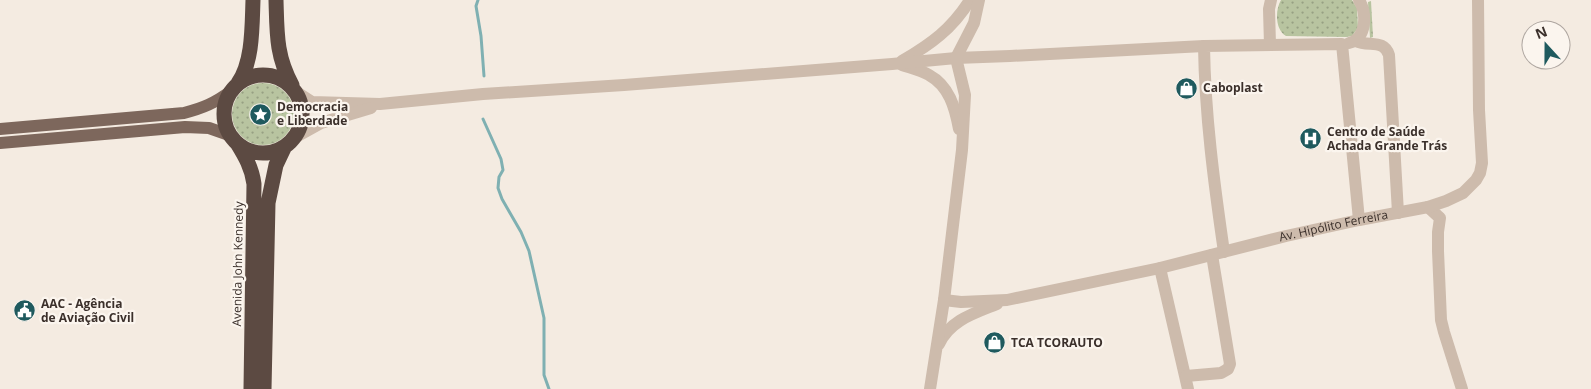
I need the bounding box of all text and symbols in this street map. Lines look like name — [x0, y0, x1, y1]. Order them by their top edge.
north arrow — [1521, 20, 1571, 70]
text: N — [1532, 21, 1550, 43]
shop icon: Caboplast — [1175, 76, 1199, 100]
place label: Caboplast — [1203, 79, 1263, 96]
place label: Democracia e Liberdade — [277, 98, 348, 129]
place icon: Democracia e Liberdade — [249, 102, 273, 126]
place label: Centro de Saúde Achada Grande Trás — [1327, 123, 1447, 154]
hospital icon: Centro de Saúde Achada Grande Trás — [1299, 127, 1323, 151]
street label: Avenida John Kennedy — [228, 200, 247, 327]
street label: Av. Hipólito Ferreira — [1277, 206, 1389, 245]
place label: AAC - Agência de Aviação Civil — [41, 295, 134, 326]
public building icon: AAC - Agência de Aviação Civil — [13, 299, 37, 323]
shop icon: TCA TCORAUTO — [983, 331, 1007, 355]
place label: TCA TCORAUTO — [1011, 334, 1103, 351]

